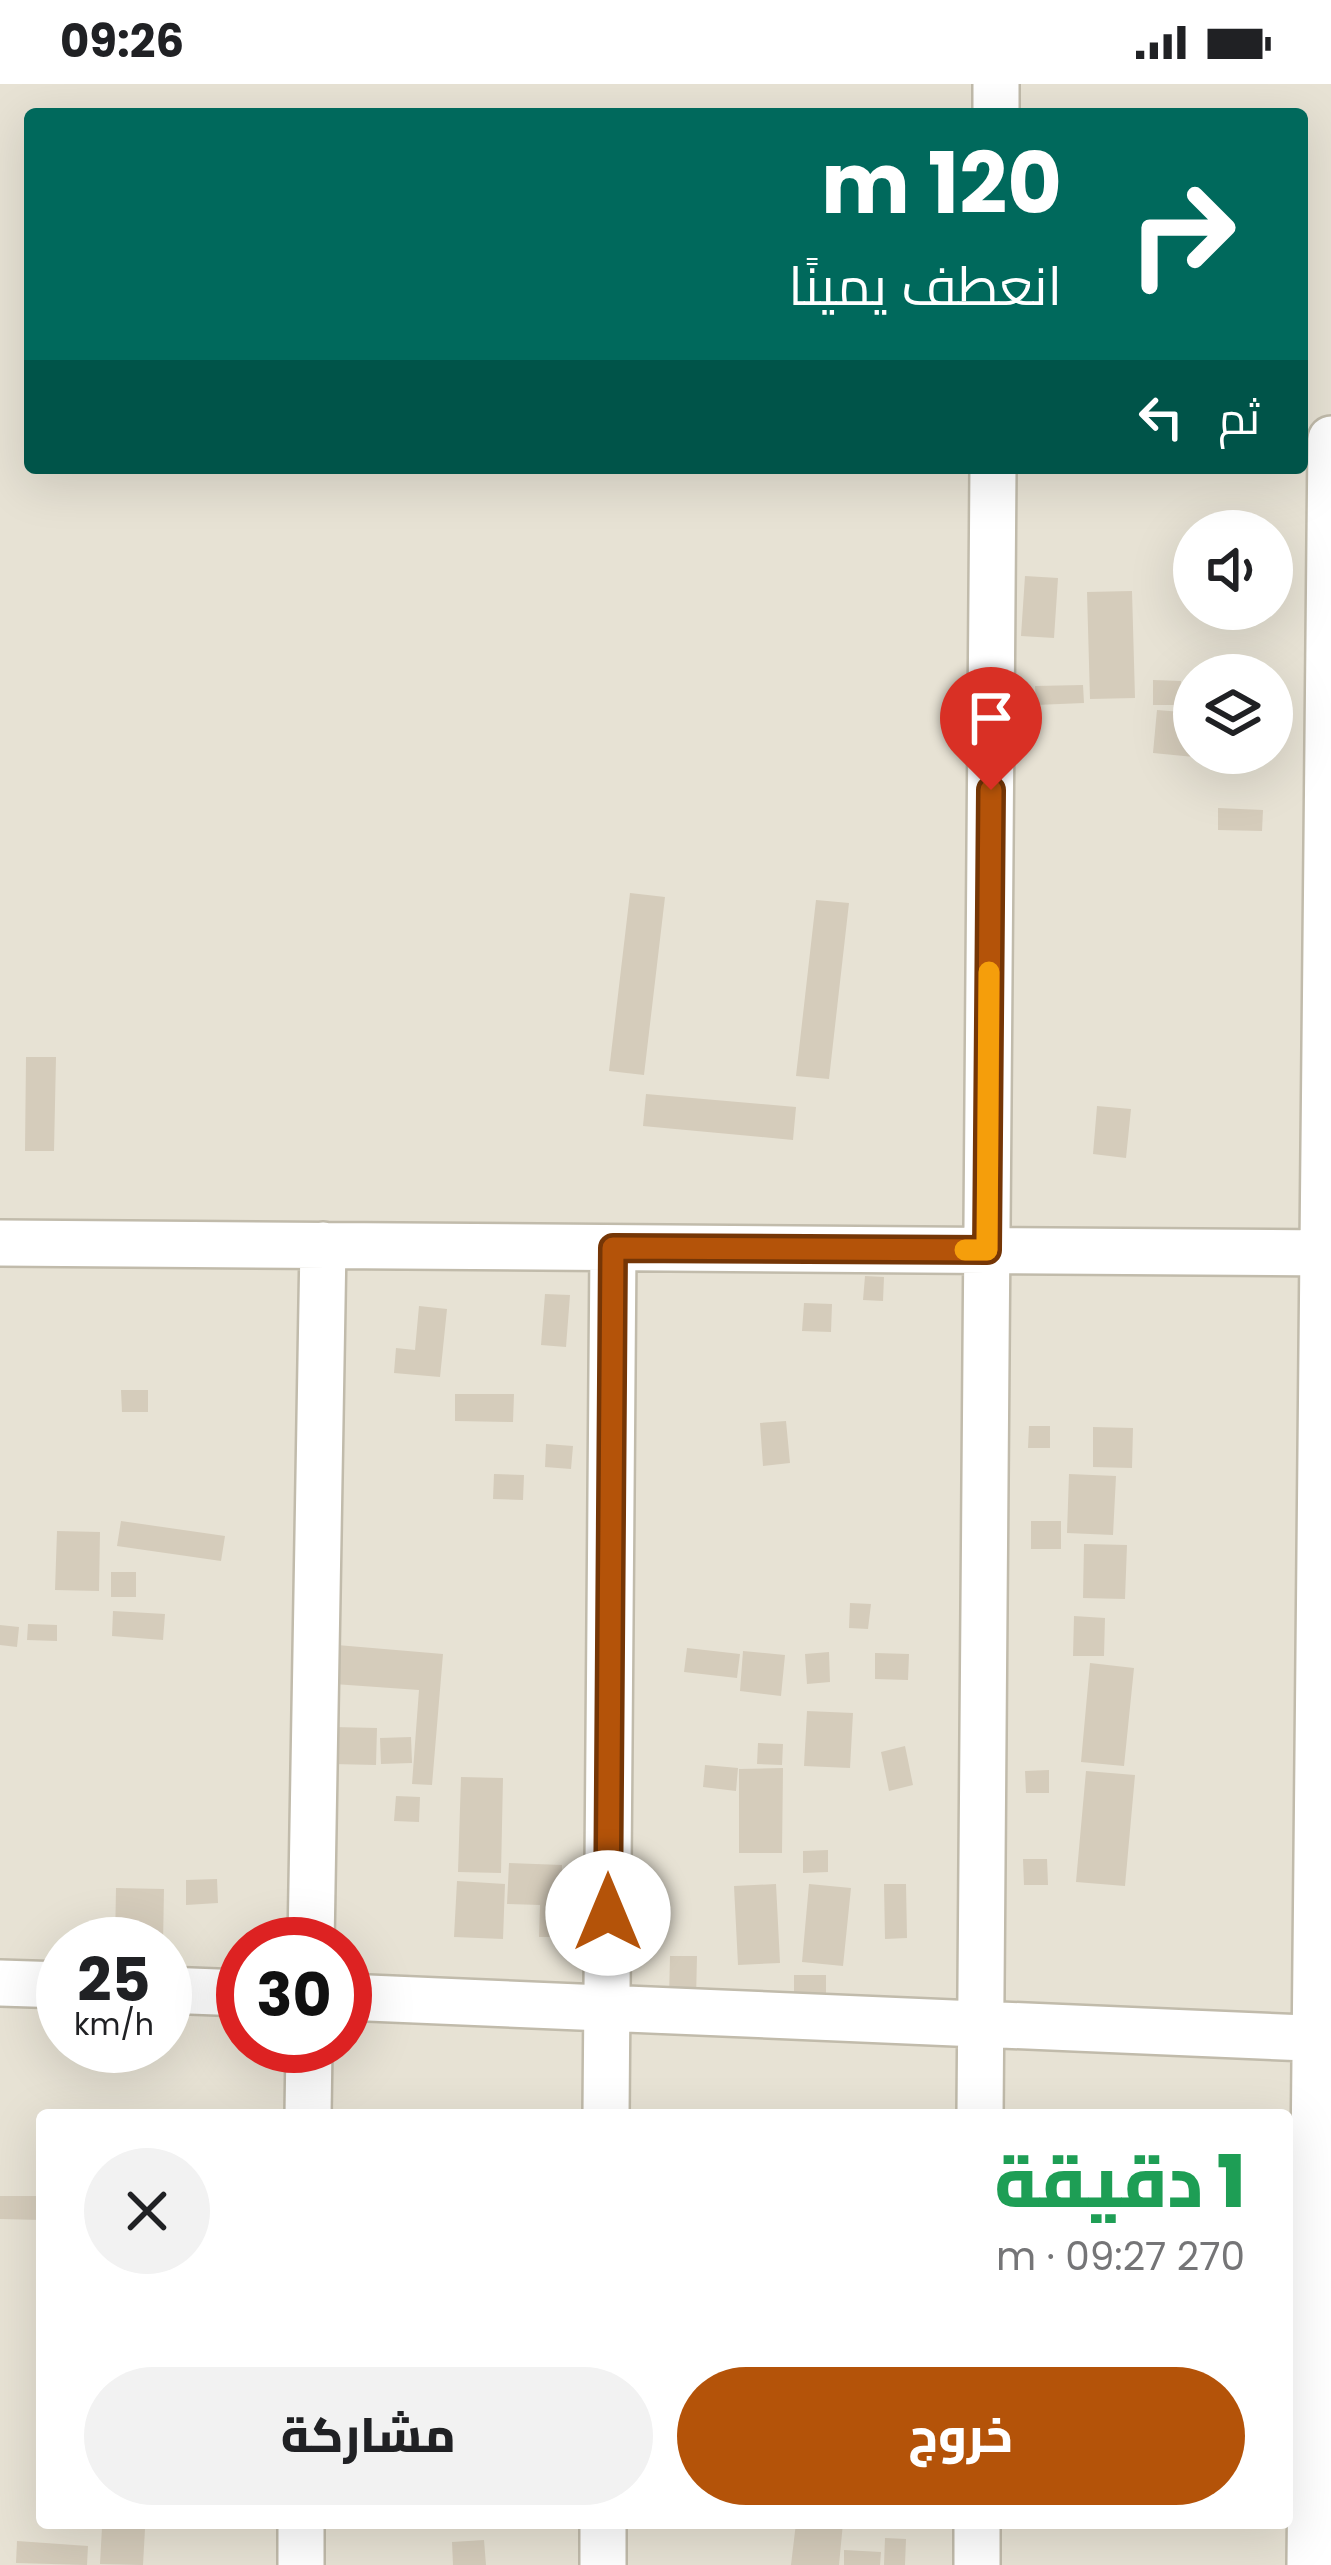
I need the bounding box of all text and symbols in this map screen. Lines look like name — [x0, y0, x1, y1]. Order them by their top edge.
text: 09:26 — [60, 10, 184, 73]
text: 120 m — [821, 125, 1062, 242]
icon: right — [1104, 156, 1260, 312]
text: انعطف يمينًا — [788, 248, 1062, 324]
icon: left — [1128, 384, 1194, 450]
text: ثم — [1218, 387, 1260, 450]
map controls — [1173, 510, 1293, 774]
button: sound — [1173, 510, 1293, 630]
button: layers — [1173, 654, 1293, 774]
pin — [940, 667, 1042, 790]
icon: arrive — [958, 685, 1024, 751]
position arrow — [545, 1850, 671, 1976]
speed limit sign: 30 — [216, 1917, 372, 2073]
text: 25 — [77, 1938, 151, 2022]
text: km/h — [74, 2003, 154, 2046]
text: 1 دقيقة — [994, 2131, 1245, 2232]
button: close — [84, 2148, 210, 2274]
text: 270 m · 09:27 — [996, 2229, 1245, 2284]
button: مشاركة — [84, 2367, 653, 2505]
button: خروج — [677, 2367, 1245, 2505]

